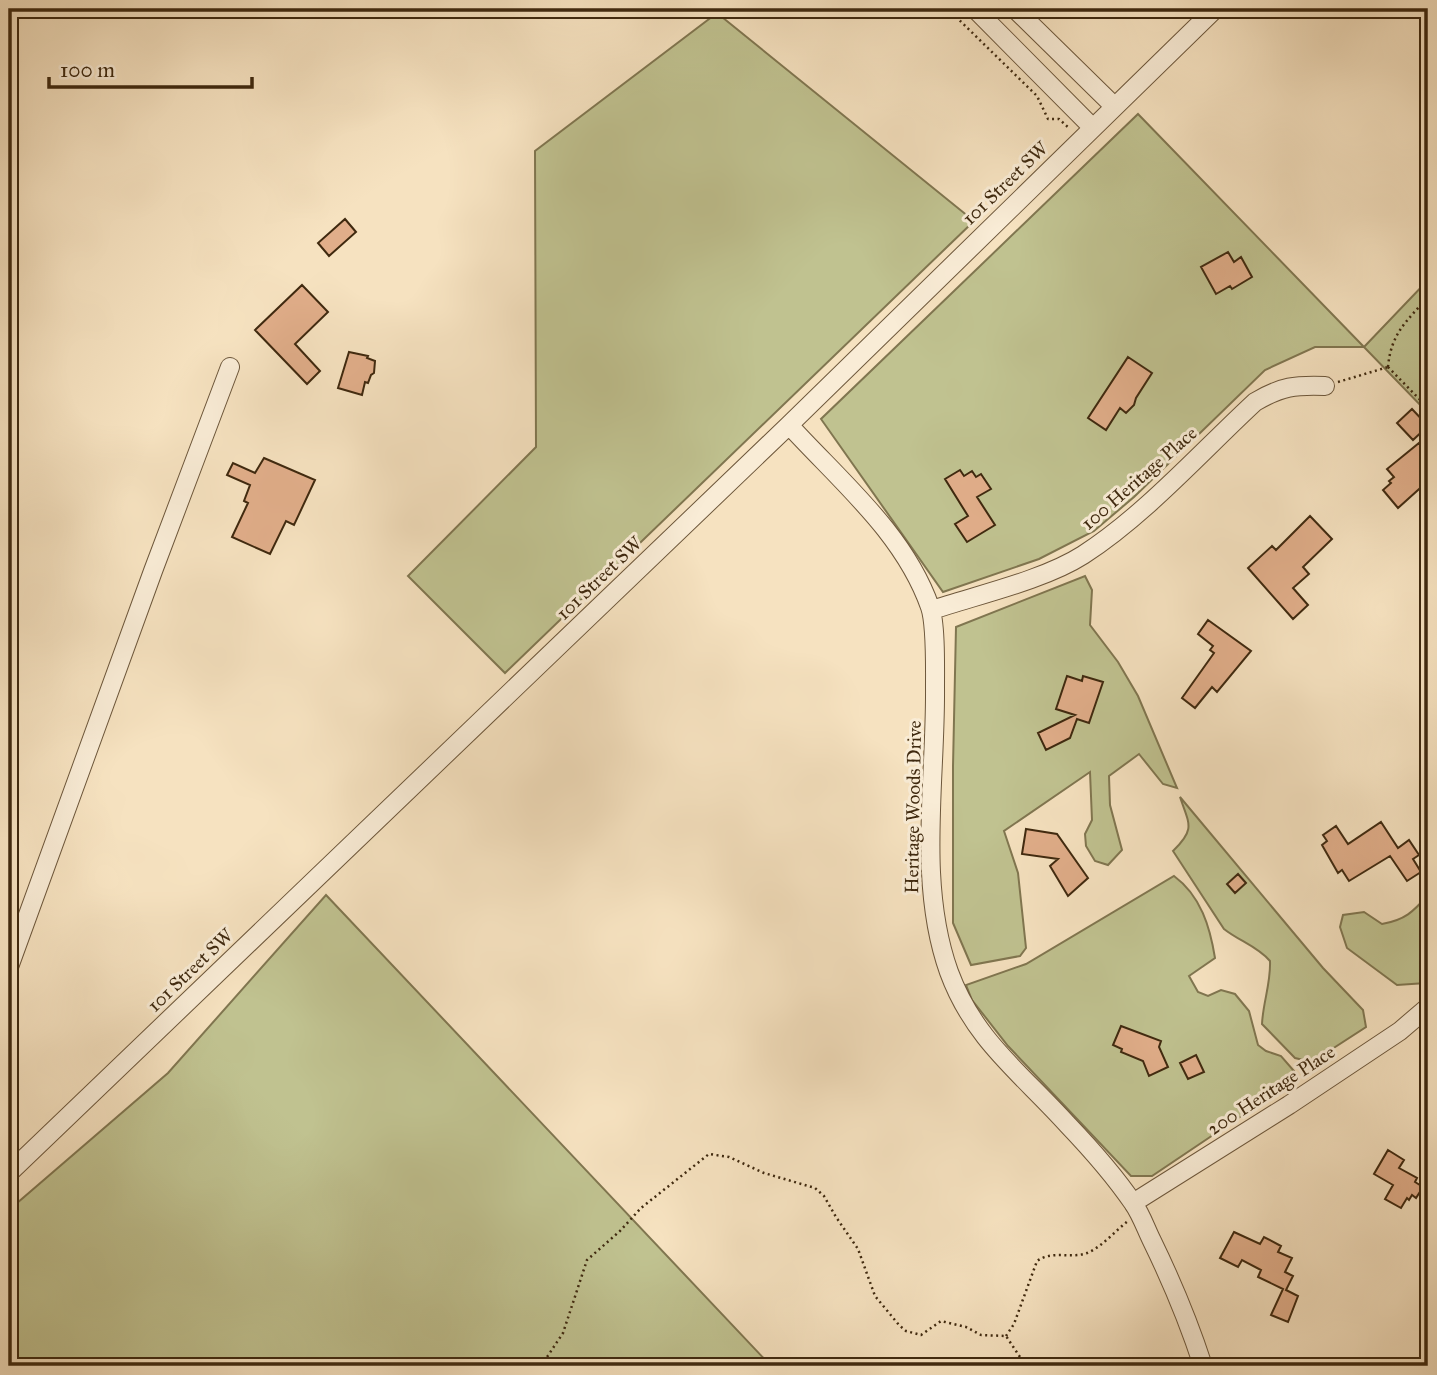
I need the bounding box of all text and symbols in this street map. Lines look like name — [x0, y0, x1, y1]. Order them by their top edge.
scale bar — [49, 46, 252, 90]
text: 100 m — [60, 57, 115, 83]
street label: 101 Street SW — [957, 136, 1053, 230]
street label: 100 Heritage Place — [1077, 421, 1202, 535]
street label: 101 Street SW — [551, 531, 647, 625]
street label: Heritage Woods Drive — [900, 720, 927, 894]
street label: 101 Street SW — [142, 923, 238, 1017]
street label: 200 Heritage Place — [1203, 1040, 1340, 1141]

